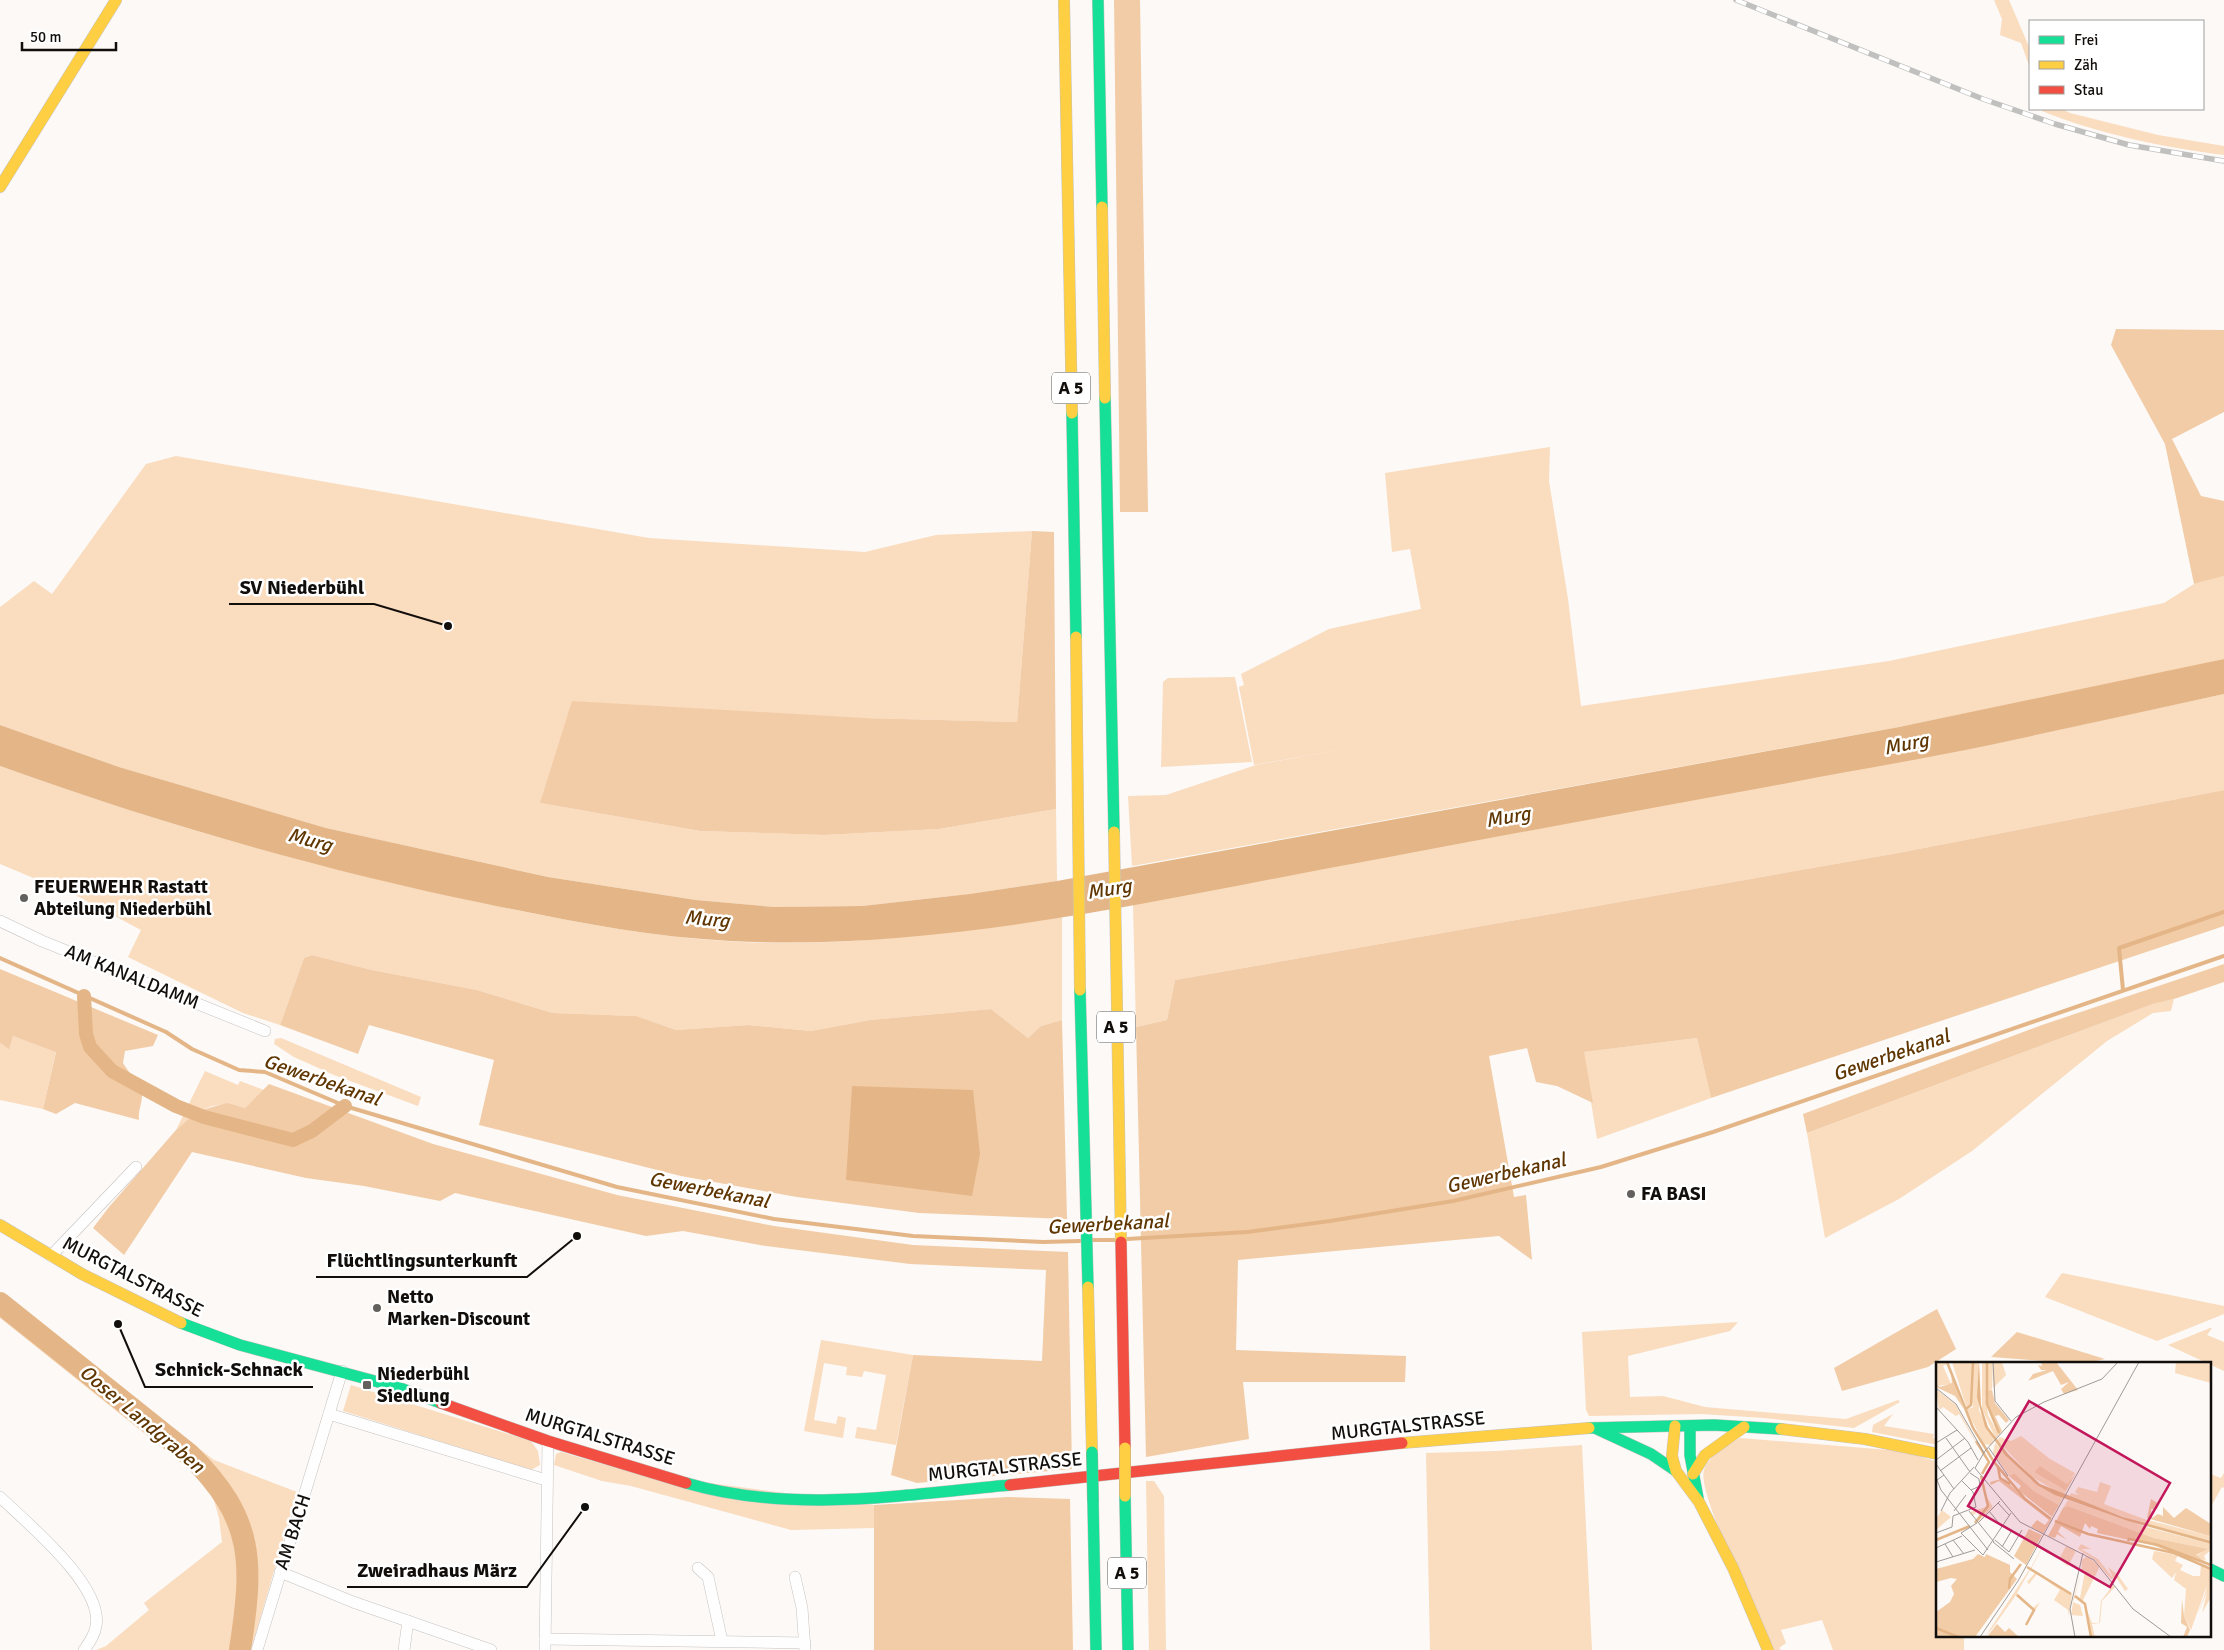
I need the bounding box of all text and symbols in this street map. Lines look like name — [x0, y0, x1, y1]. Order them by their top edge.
scale bar — [22, 20, 116, 52]
legend — [2029, 20, 2204, 110]
text: 50 m — [30, 28, 61, 46]
text: Frei — [2074, 31, 2098, 49]
text: Zäh — [2074, 56, 2098, 74]
text: Stau — [2074, 81, 2103, 99]
road number: A 5 — [1052, 372, 1090, 403]
callout: SV Niederbühl — [229, 569, 374, 604]
text: SV Niederbühl — [240, 575, 364, 600]
water label: Murg — [1882, 727, 1932, 761]
water label: Murg — [1484, 801, 1534, 833]
water label: Murg — [285, 822, 336, 858]
water label: Murg — [1085, 873, 1135, 905]
place label: FEUERWEHR Rastatt Abteilung Niederbühl — [34, 875, 212, 921]
marker: FEUERWEHR Rastatt Abteilung Niederbühl — [18, 892, 30, 904]
water label: Murg — [684, 905, 732, 934]
street label: AM KANALDAMM — [61, 939, 203, 1015]
road number: A 5 — [1097, 1012, 1135, 1042]
water label: Gewerbekanal — [1829, 1023, 1955, 1087]
water label: Gewerbekanal — [260, 1048, 386, 1112]
water label: Gewerbekanal — [1444, 1147, 1570, 1199]
water label: Gewerbekanal — [647, 1166, 773, 1214]
place label: FA BASI — [1641, 1182, 1707, 1206]
marker: FA BASI — [1625, 1188, 1637, 1200]
water label: Gewerbekanal — [1047, 1208, 1172, 1240]
street label: MURGTALSTRASSE — [58, 1231, 208, 1323]
callout: Flüchtlingsunterkunft — [316, 1242, 527, 1277]
text: Flüchtlingsunterkunft — [327, 1248, 518, 1273]
place label: Netto Marken-Discount — [387, 1285, 530, 1331]
marker: Netto Marken-Discount — [371, 1302, 383, 1314]
callout: Schnick-Schnack — [145, 1352, 313, 1387]
text: Schnick-Schnack — [155, 1357, 304, 1382]
water label: Ooser Landgraben — [74, 1359, 210, 1479]
place label: Niederbühl Siedlung — [377, 1362, 469, 1408]
inset map — [1936, 1362, 2212, 1638]
marker: Niederbühl Siedlung — [361, 1379, 373, 1391]
street label: MURGTALSTRASSE — [522, 1403, 678, 1471]
street label: MURGTALSTRASSE — [1330, 1406, 1486, 1446]
street label: MURGTALSTRASSE — [927, 1447, 1083, 1487]
street label: AM BACH — [269, 1491, 317, 1573]
callout: Zweiradhaus März — [347, 1552, 527, 1587]
text: Zweiradhaus März — [357, 1558, 517, 1583]
road number: A 5 — [1108, 1558, 1146, 1589]

